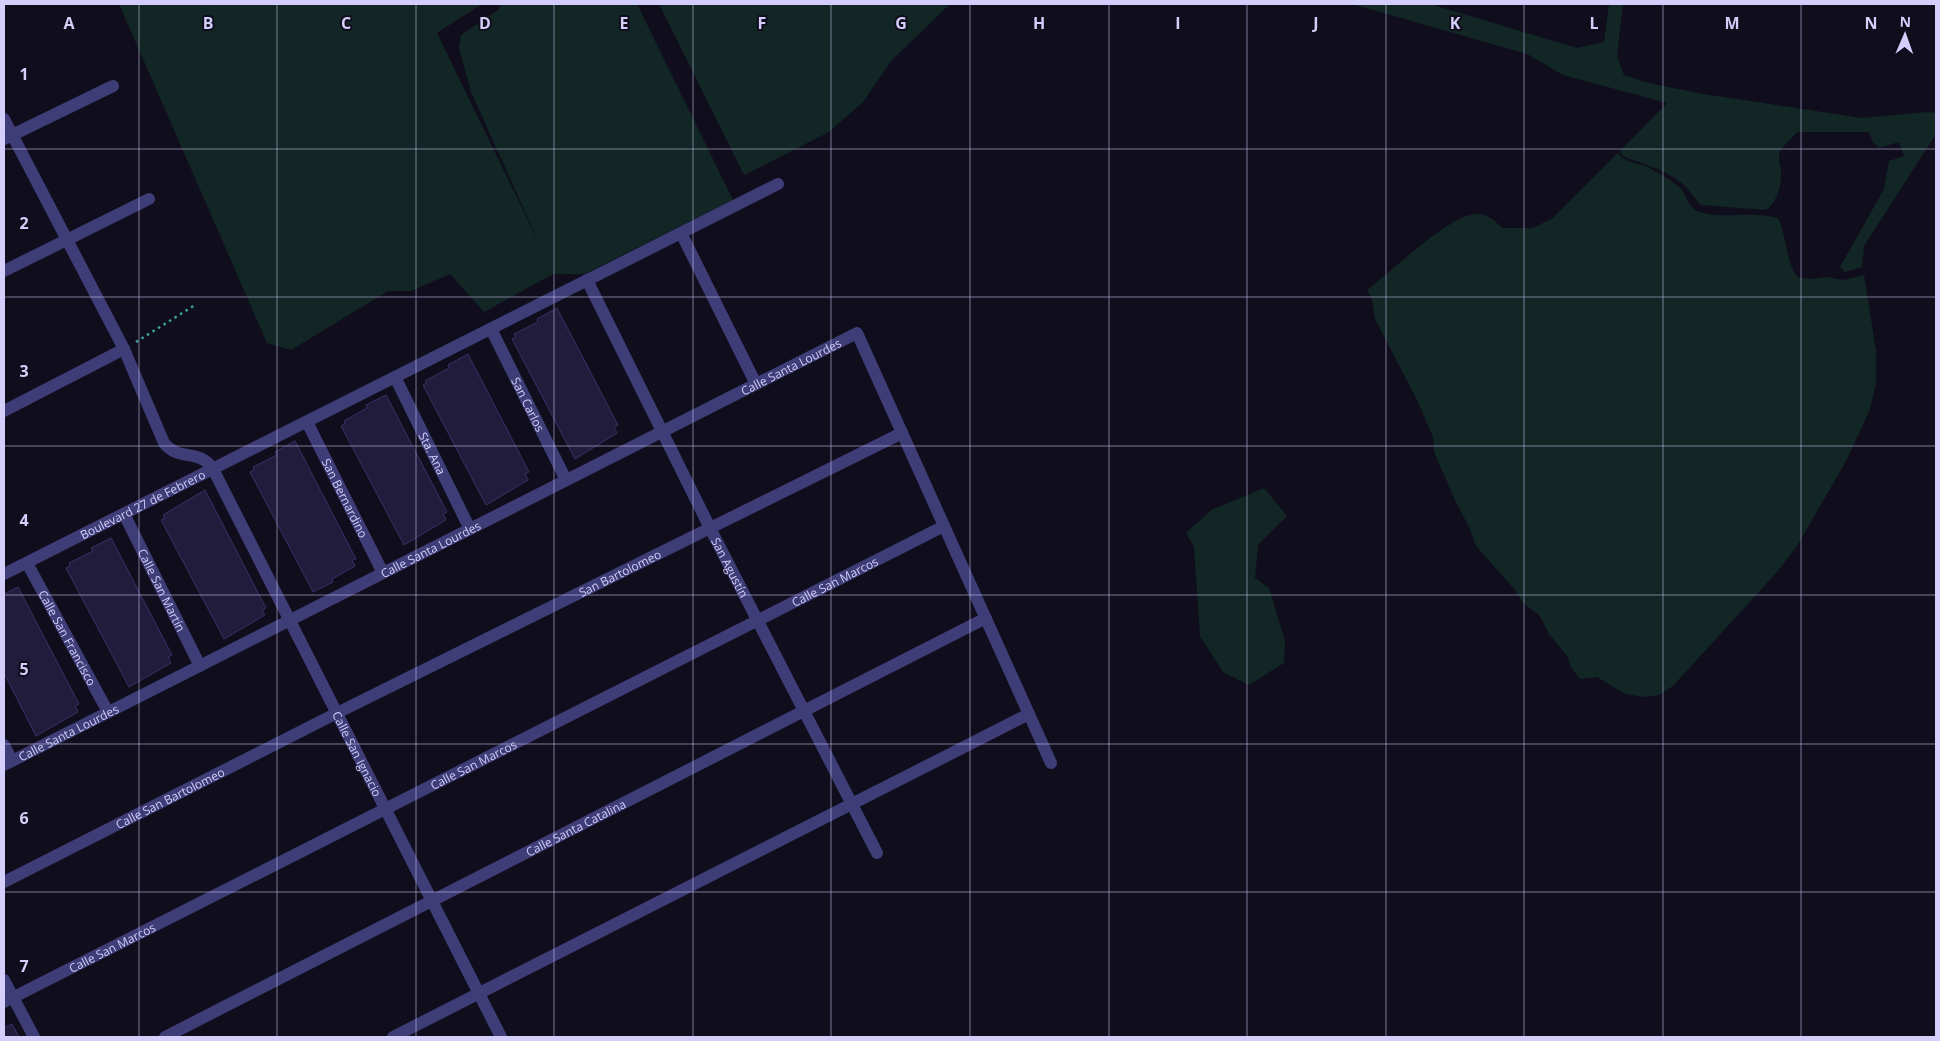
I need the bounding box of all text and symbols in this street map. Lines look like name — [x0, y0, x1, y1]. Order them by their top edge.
north arrow — [1880, 10, 1930, 60]
text: A — [63, 12, 75, 34]
text: B — [203, 12, 213, 34]
text: C — [341, 12, 351, 34]
text: D — [479, 12, 491, 34]
text: E — [620, 12, 629, 34]
text: F — [758, 12, 766, 34]
text: G — [895, 12, 907, 34]
text: H — [1033, 12, 1045, 34]
text: I — [1175, 12, 1181, 34]
text: J — [1311, 12, 1319, 34]
text: K — [1450, 12, 1461, 34]
text: L — [1589, 12, 1599, 34]
text: M — [1724, 12, 1740, 34]
text: N — [1864, 12, 1878, 34]
text: N — [1899, 12, 1911, 31]
text: 1 — [19, 63, 29, 85]
text: 2 — [19, 212, 29, 234]
street label: Calle Santa Lourdes — [738, 334, 844, 399]
text: 3 — [19, 360, 29, 382]
street label: San Carlos — [508, 374, 549, 435]
street label: Sta. Ana — [415, 429, 450, 477]
street label: San Bernardino — [318, 455, 372, 541]
street label: Boulevard 27 de Febrero — [77, 466, 208, 543]
text: 4 — [19, 509, 29, 531]
street label: Calle Santa Lourdes — [377, 516, 484, 582]
street label: San Agustín — [708, 534, 753, 600]
street label: San Bartolomeo — [576, 545, 664, 600]
street label: Calle San Martín — [134, 546, 190, 635]
street label: Calle San Marcos — [788, 552, 881, 610]
street label: Calle San Francisco — [35, 587, 101, 689]
text: 5 — [19, 658, 29, 680]
street label: Calle Santa Lourdes — [15, 700, 122, 765]
street label: Calle San Ignacio — [329, 708, 386, 799]
street label: Calle San Marcos — [427, 735, 520, 793]
street label: Calle San Bartolomeo — [112, 763, 227, 833]
street label: Calle Santa Catalina — [523, 795, 629, 860]
text: 6 — [19, 807, 29, 829]
street label: Calle San Marcos — [66, 918, 158, 976]
text: 7 — [19, 955, 29, 977]

